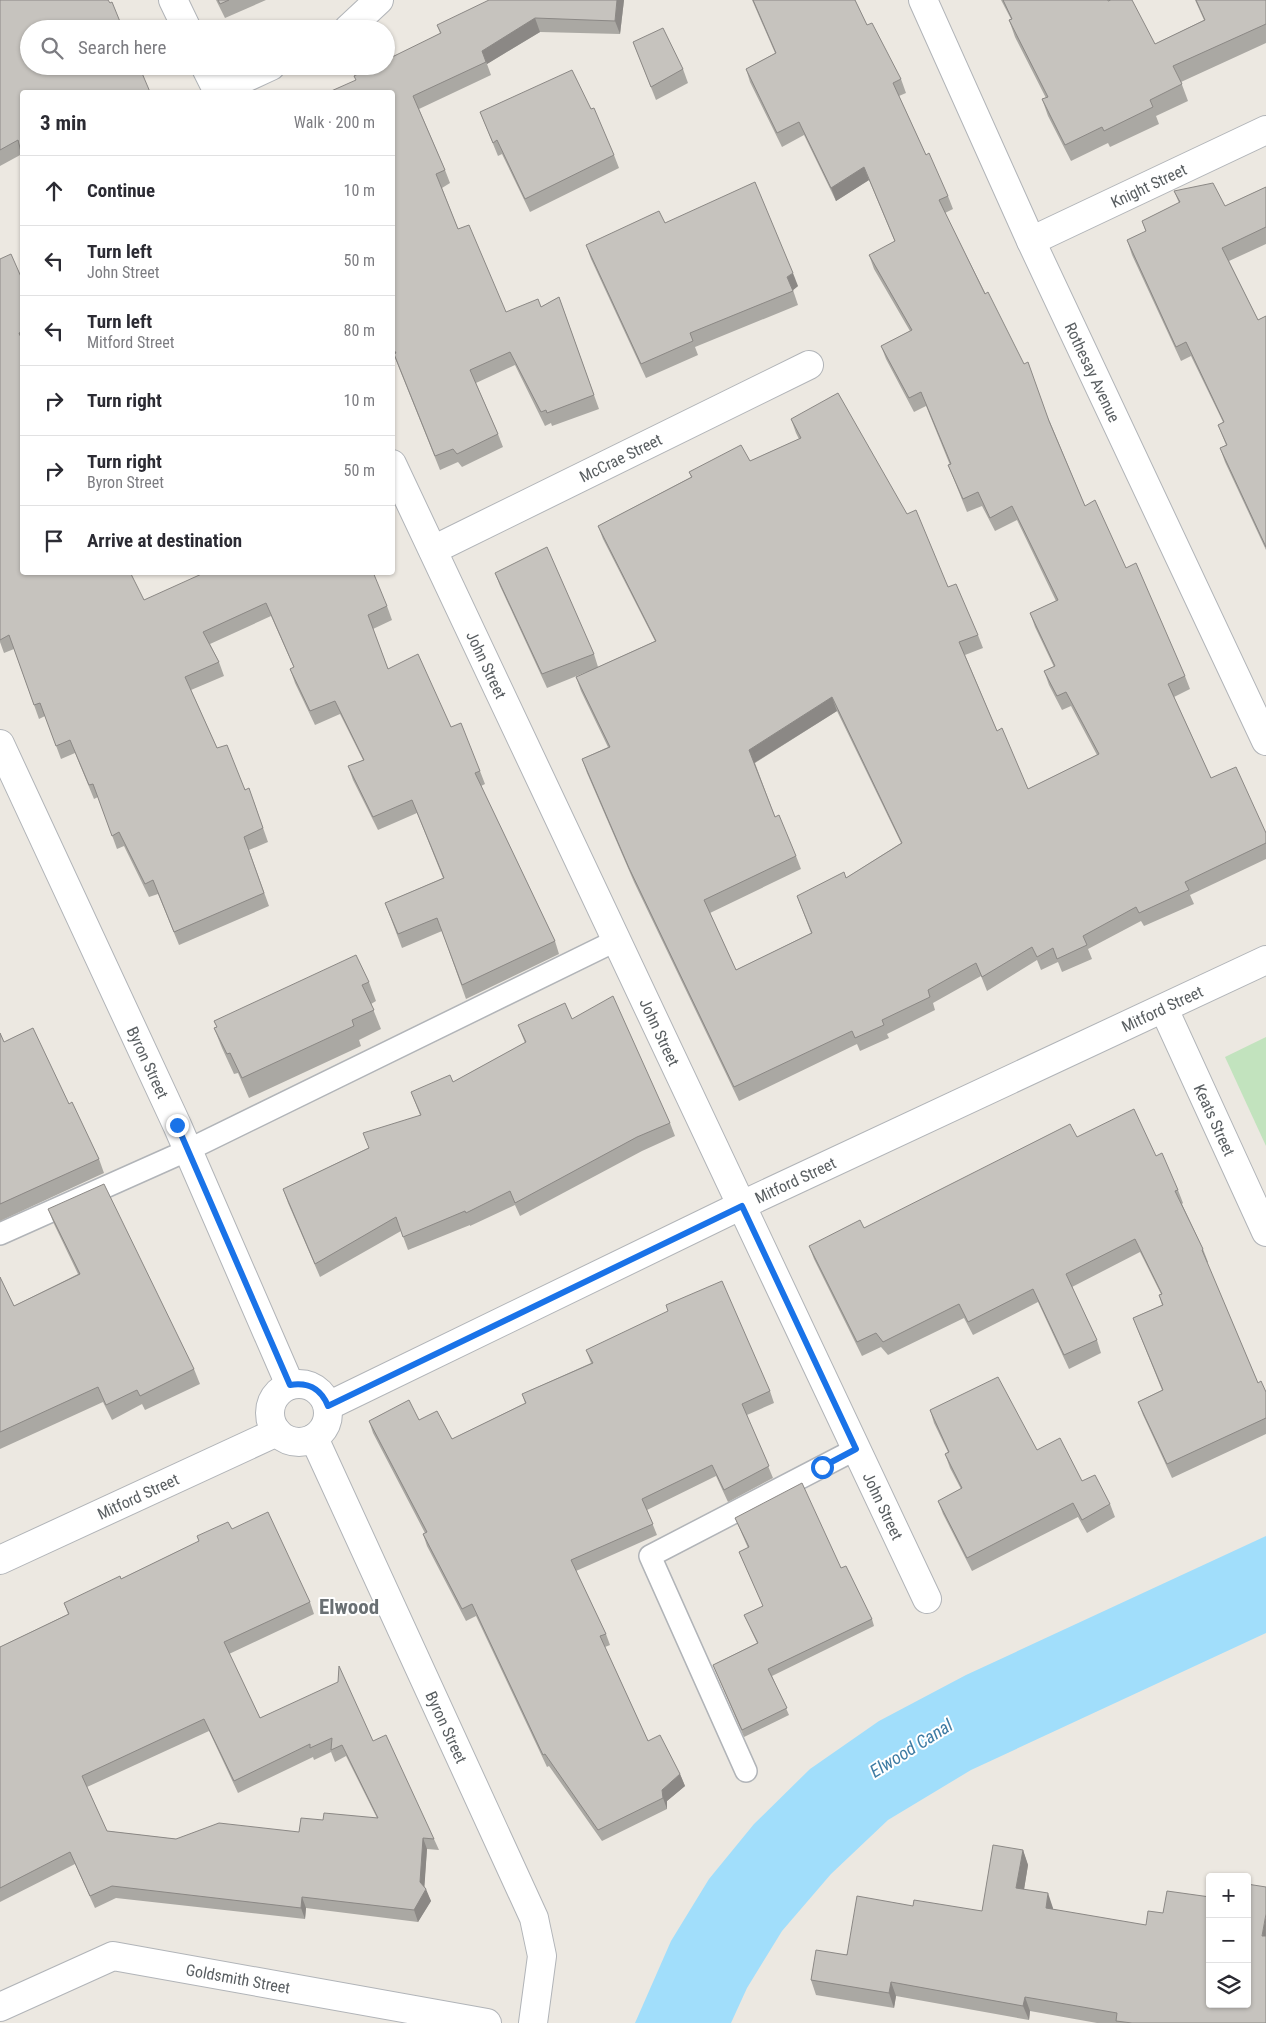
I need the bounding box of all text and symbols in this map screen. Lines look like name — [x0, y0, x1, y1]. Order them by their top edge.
search box — [20, 20, 395, 75]
icon: search — [38, 34, 66, 62]
text: Search here — [78, 36, 166, 59]
text: 3 min — [40, 111, 87, 135]
text: Walk · 200 m — [294, 113, 375, 132]
street label: Knight Street — [1108, 159, 1190, 211]
icon: ahead — [40, 177, 68, 205]
text: Continue — [87, 179, 155, 202]
text: 10 m — [343, 181, 375, 200]
text: Turn left — [87, 240, 152, 263]
icon: left — [40, 247, 68, 275]
text: 50 m — [343, 251, 375, 270]
text: John Street — [87, 263, 159, 282]
text: Turn left — [87, 310, 152, 333]
icon: left — [40, 317, 68, 345]
street label: Rothesay Avenue — [1061, 319, 1124, 425]
text: 80 m — [343, 321, 375, 340]
text: Mitford Street — [87, 333, 174, 352]
icon: right — [40, 387, 68, 415]
text: Turn right — [87, 389, 162, 412]
text: 10 m — [343, 391, 375, 410]
street label: McCrae Street — [576, 429, 665, 486]
text: Turn right — [87, 450, 162, 473]
icon: right — [40, 457, 68, 485]
text: 50 m — [343, 461, 375, 480]
text: Byron Street — [87, 473, 164, 492]
icon: arrive — [40, 527, 68, 555]
text: Arrive at destination — [87, 529, 242, 552]
street label: John Street — [463, 628, 511, 702]
street label: Mitford Street — [1119, 981, 1206, 1036]
street label: John Street — [636, 995, 684, 1069]
street label: Byron Street — [123, 1023, 173, 1102]
street label: Keats Street — [1190, 1081, 1239, 1159]
route end — [166, 1114, 189, 1137]
street label: Mitford Street — [752, 1153, 839, 1207]
route start — [811, 1456, 834, 1479]
street label: Mitford Street — [94, 1469, 182, 1523]
street label: John Street — [859, 1469, 907, 1543]
district label: Elwood — [319, 1595, 379, 1619]
street label: Byron Street — [422, 1688, 471, 1766]
water label: Elwood Canal — [866, 1714, 957, 1782]
map controls — [1206, 1873, 1251, 2008]
button: + — [1206, 1873, 1251, 1918]
button: − — [1206, 1918, 1251, 1963]
street label: Goldsmith Street — [184, 1960, 292, 1997]
button: layers — [1206, 1963, 1251, 2008]

